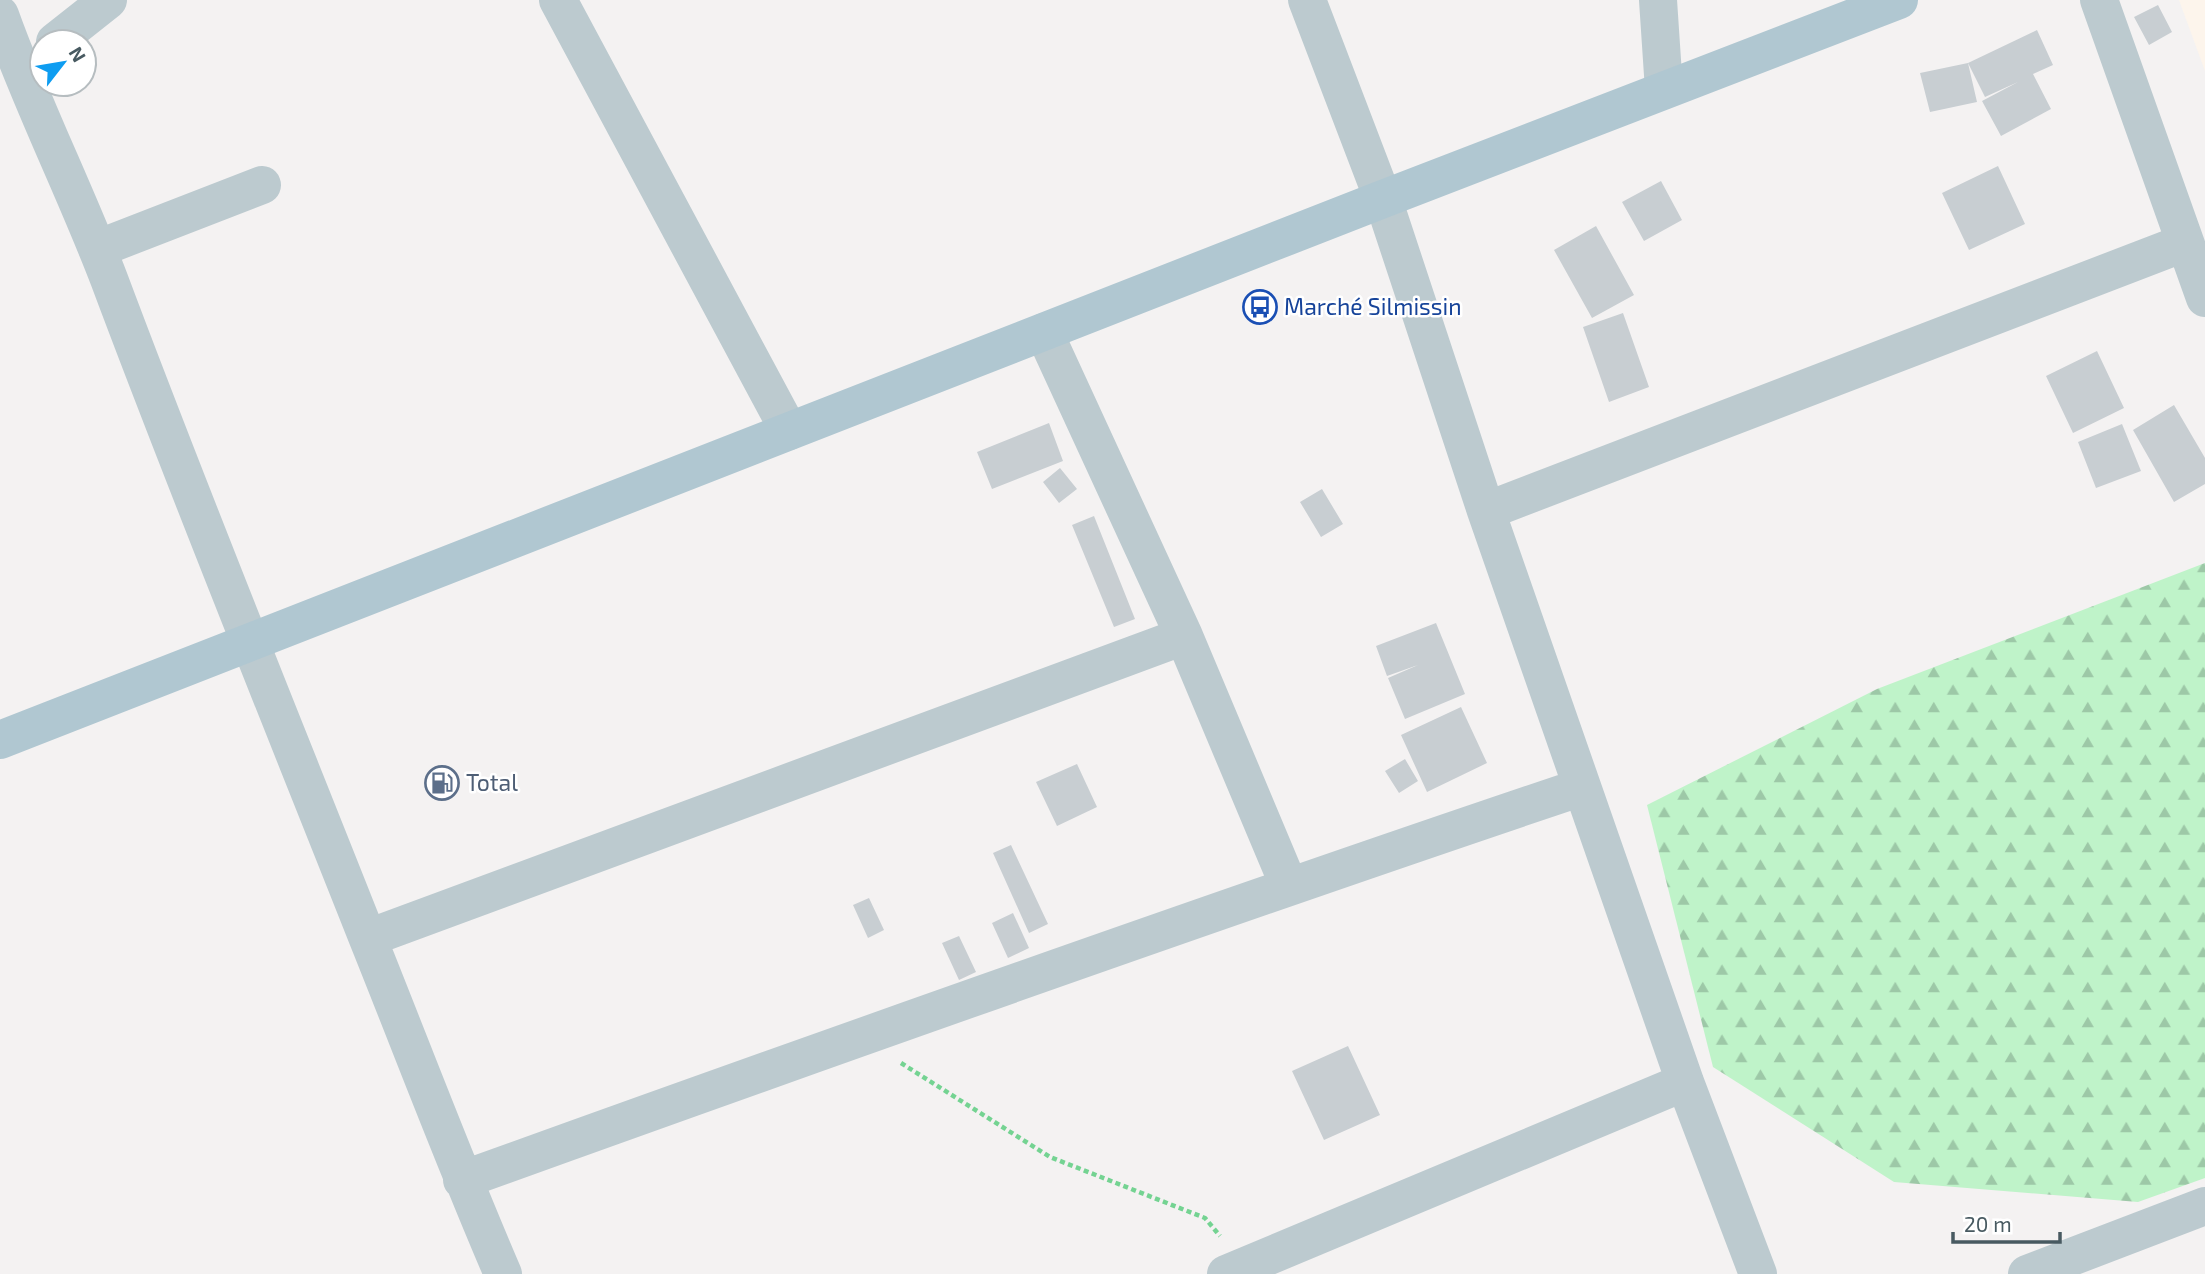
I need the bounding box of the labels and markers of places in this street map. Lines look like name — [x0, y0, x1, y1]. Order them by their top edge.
bus stop icon: Marché Silmissin — [1241, 288, 1279, 326]
place label: Marché Silmissin — [1284, 292, 1462, 320]
fuel station icon: Total — [423, 764, 461, 802]
place label: Total — [466, 768, 518, 796]

